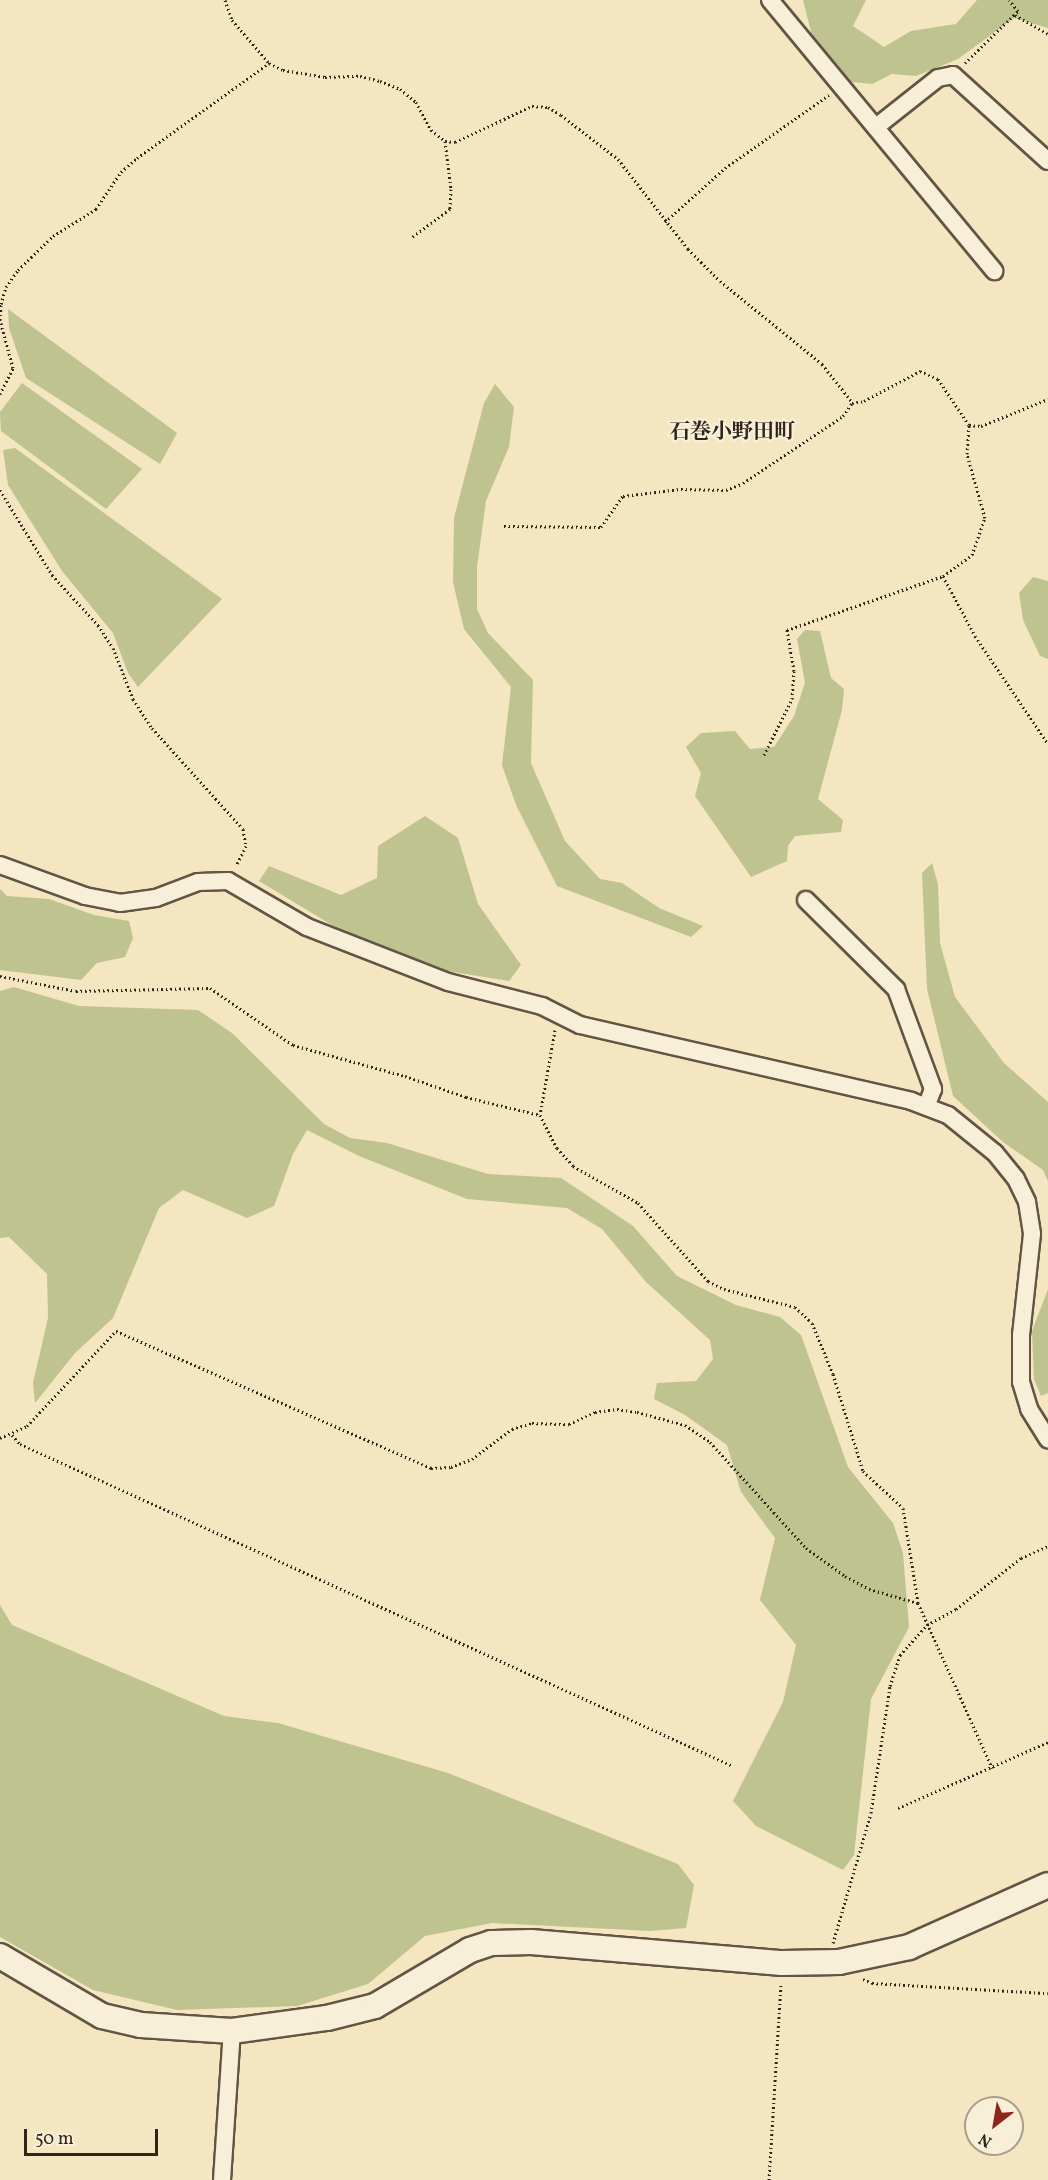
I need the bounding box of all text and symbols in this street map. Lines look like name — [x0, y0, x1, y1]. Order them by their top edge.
district label: 石巻小野田町 — [669, 420, 795, 446]
north arrow — [964, 2096, 1024, 2156]
scale bar — [27, 2117, 160, 2155]
text: 50 m — [35, 2127, 74, 2152]
text: N — [975, 2127, 996, 2152]

